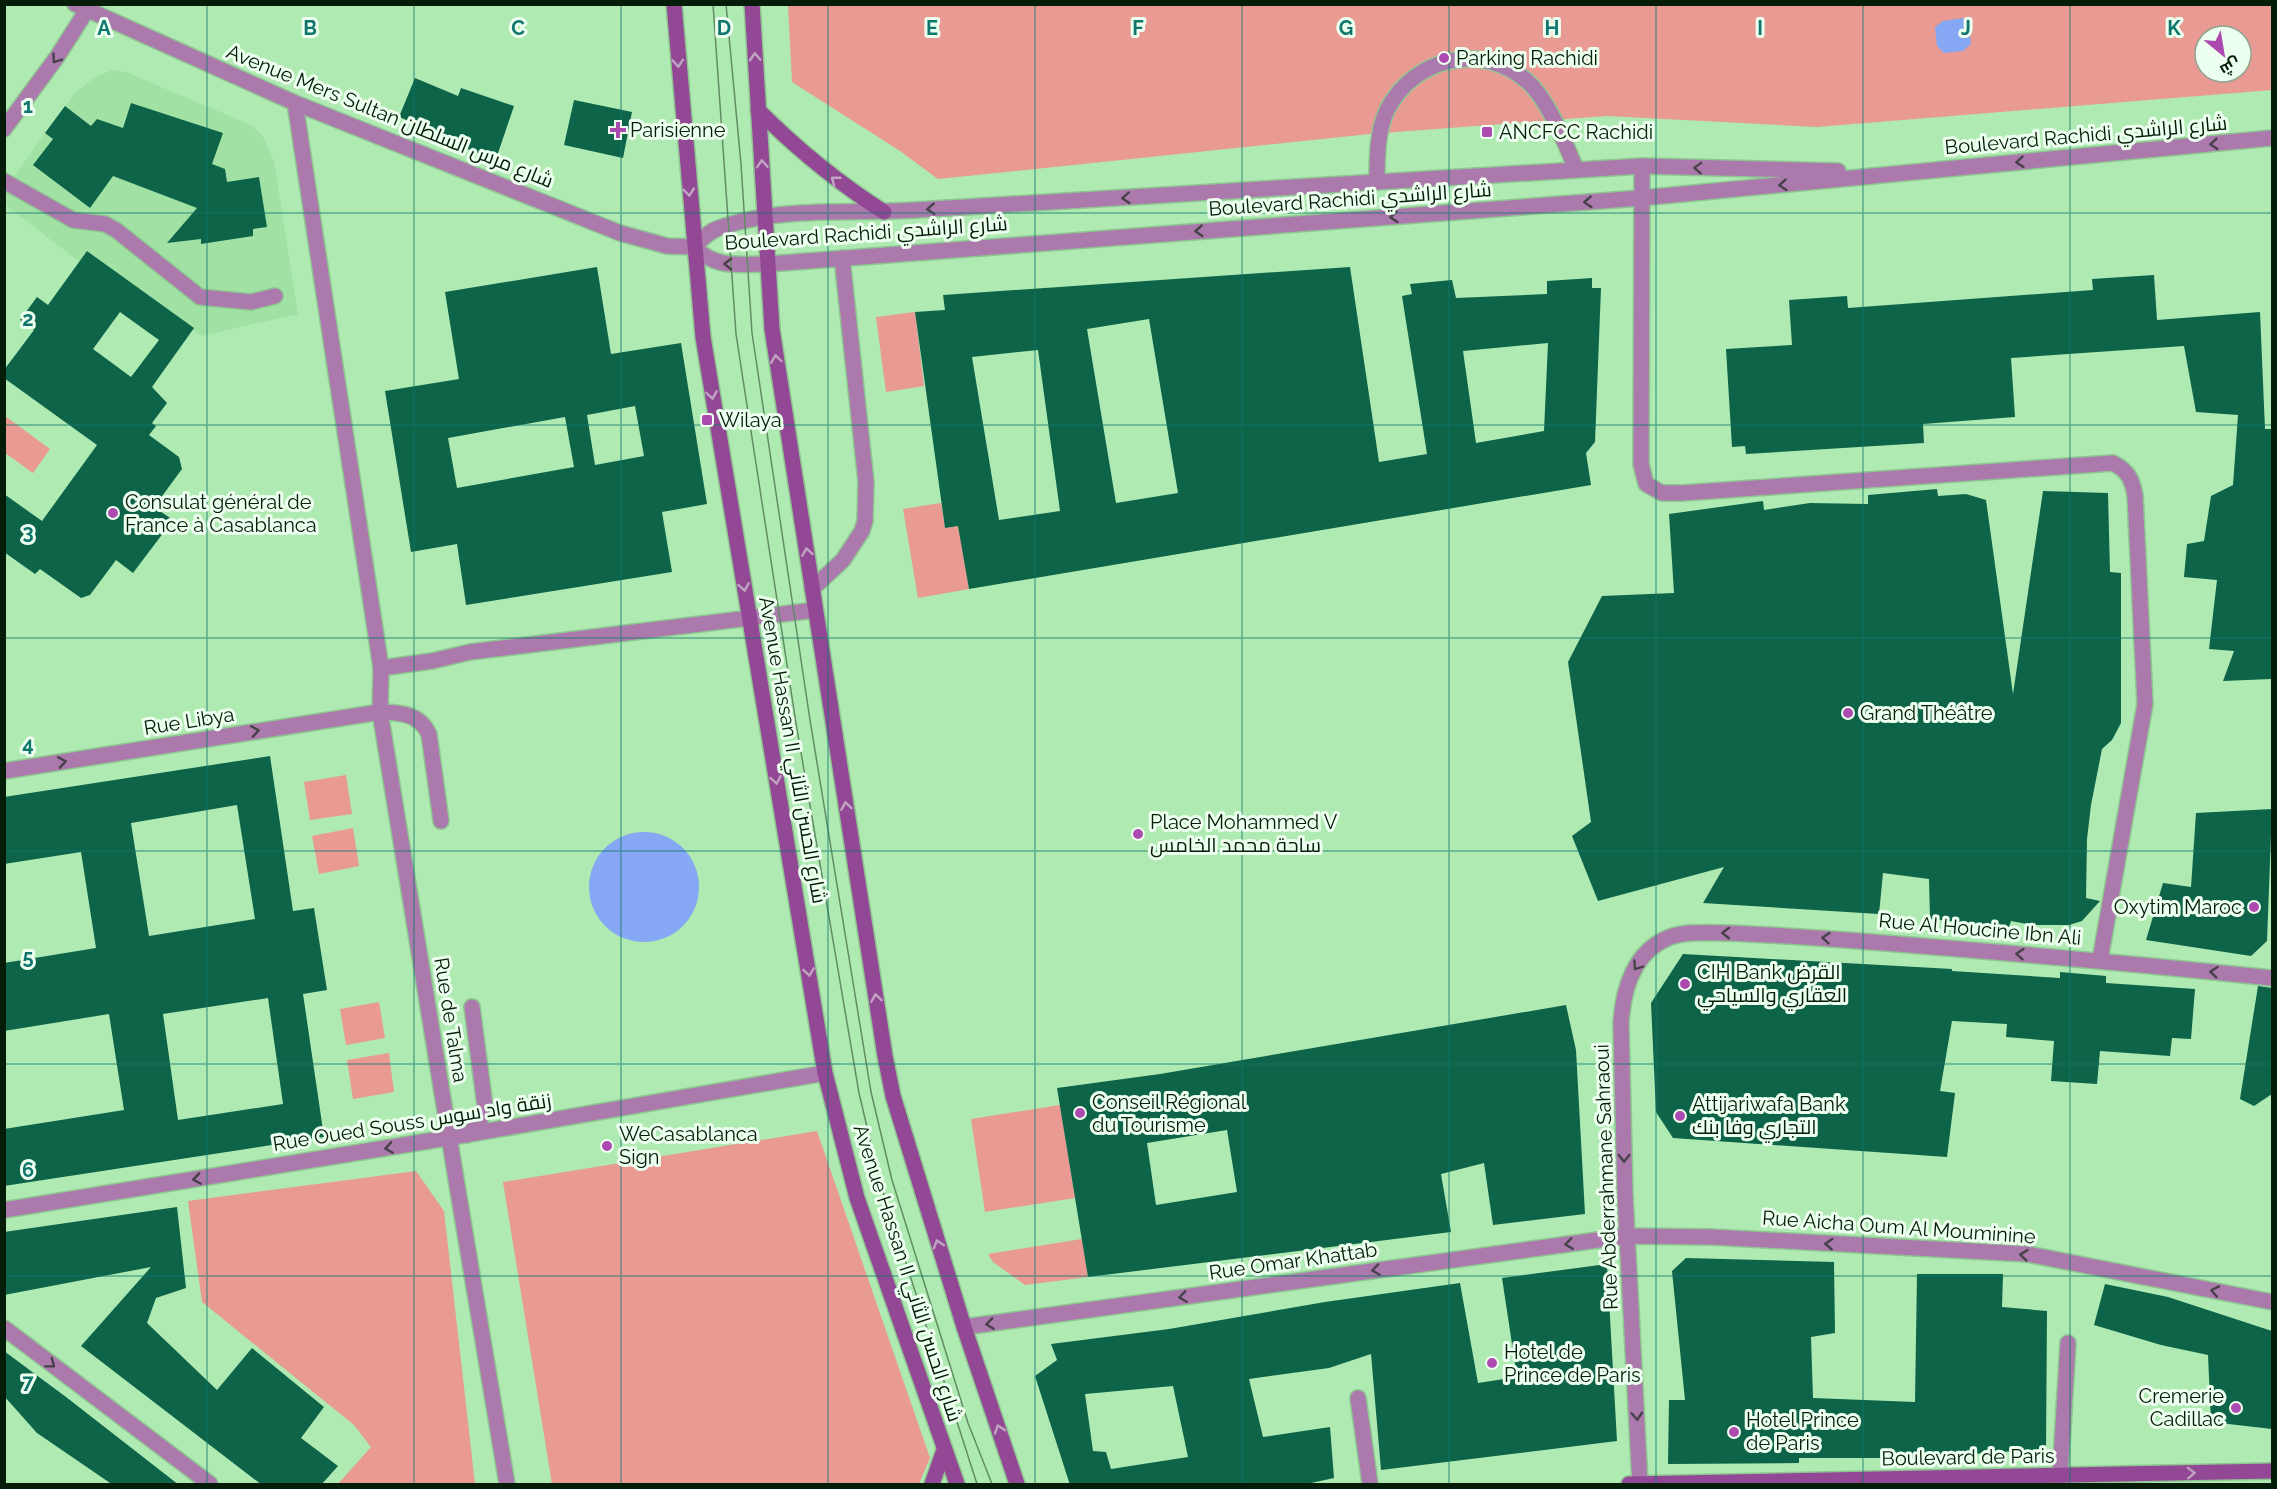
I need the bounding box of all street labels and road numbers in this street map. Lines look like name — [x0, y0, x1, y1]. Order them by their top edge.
street label: Avenue Mers Sultan شارع مرس السلطان — [222, 39, 557, 195]
street label: Boulevard Rachidi شارع الراشدي — [1944, 111, 2229, 163]
street label: Boulevard Rachidi شارع الراشدي — [1208, 177, 1493, 225]
street label: Boulevard Rachidi شارع الراشدي — [724, 211, 1009, 259]
street label: Avenue Hassan II شارع الحسن الثاني — [750, 595, 832, 906]
street label: Rue Libya — [142, 702, 236, 740]
street label: Rue Al Houcine Ibn Ali — [1878, 908, 2082, 950]
street label: Rue de Talma — [429, 956, 473, 1084]
street label: Rue Abderrahmane Sahraoui — [1589, 1044, 1623, 1310]
street label: Rue Oued Souss زنقة واد سوس — [271, 1088, 553, 1157]
street label: Avenue Hassan II شارع الحسن الثاني — [845, 1121, 968, 1426]
street label: Rue Aicha Oum Al Mouminine — [1761, 1205, 2037, 1249]
street label: Rue Omar Khattab — [1207, 1237, 1379, 1285]
street label: Boulevard de Paris — [1881, 1443, 2055, 1471]

